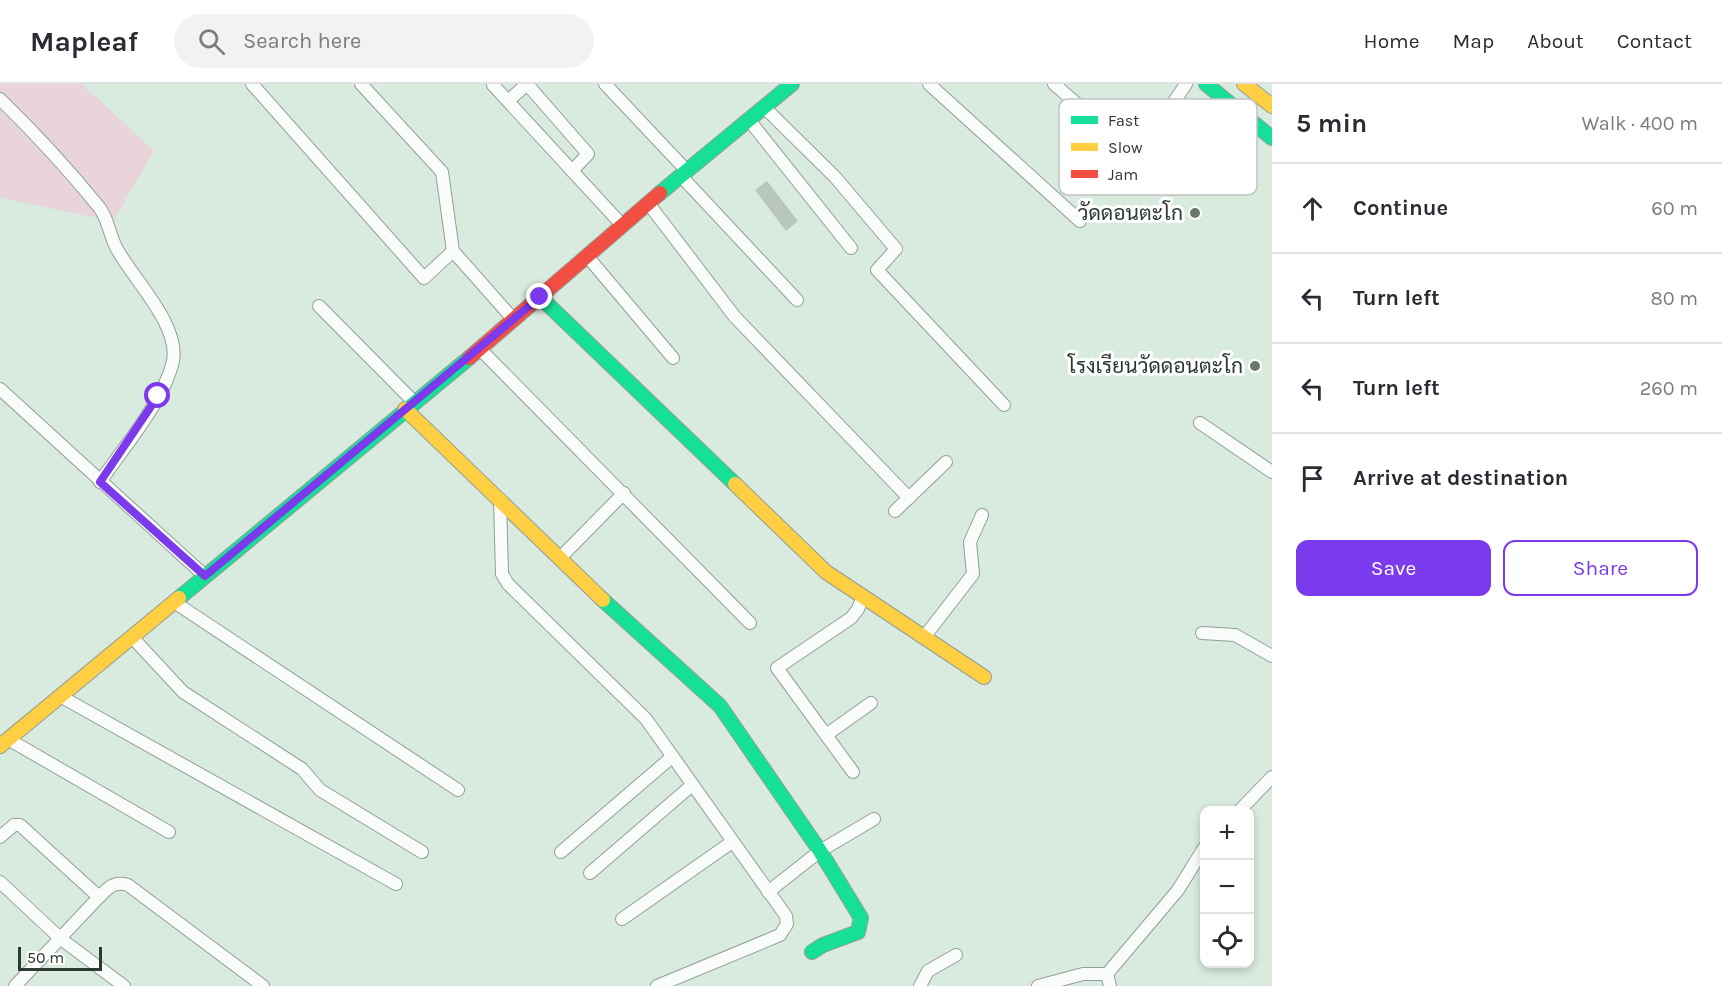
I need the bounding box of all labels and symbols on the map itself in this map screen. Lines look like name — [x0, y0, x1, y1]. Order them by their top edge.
legend — [1059, 99, 1257, 195]
text: Fast — [1108, 111, 1139, 130]
text: Slow — [1108, 138, 1143, 157]
text: Jam — [1108, 165, 1138, 184]
place label: วัดดอนตะโก — [1078, 200, 1183, 225]
marker: วัดดอนตะโก — [1188, 206, 1202, 220]
route end — [526, 283, 552, 309]
place label: โรงเรียนวัดดอนตะโก — [1067, 353, 1243, 378]
marker: โรงเรียนวัดดอนตะโก — [1248, 359, 1262, 373]
route start — [144, 382, 170, 408]
scale bar — [18, 944, 102, 972]

